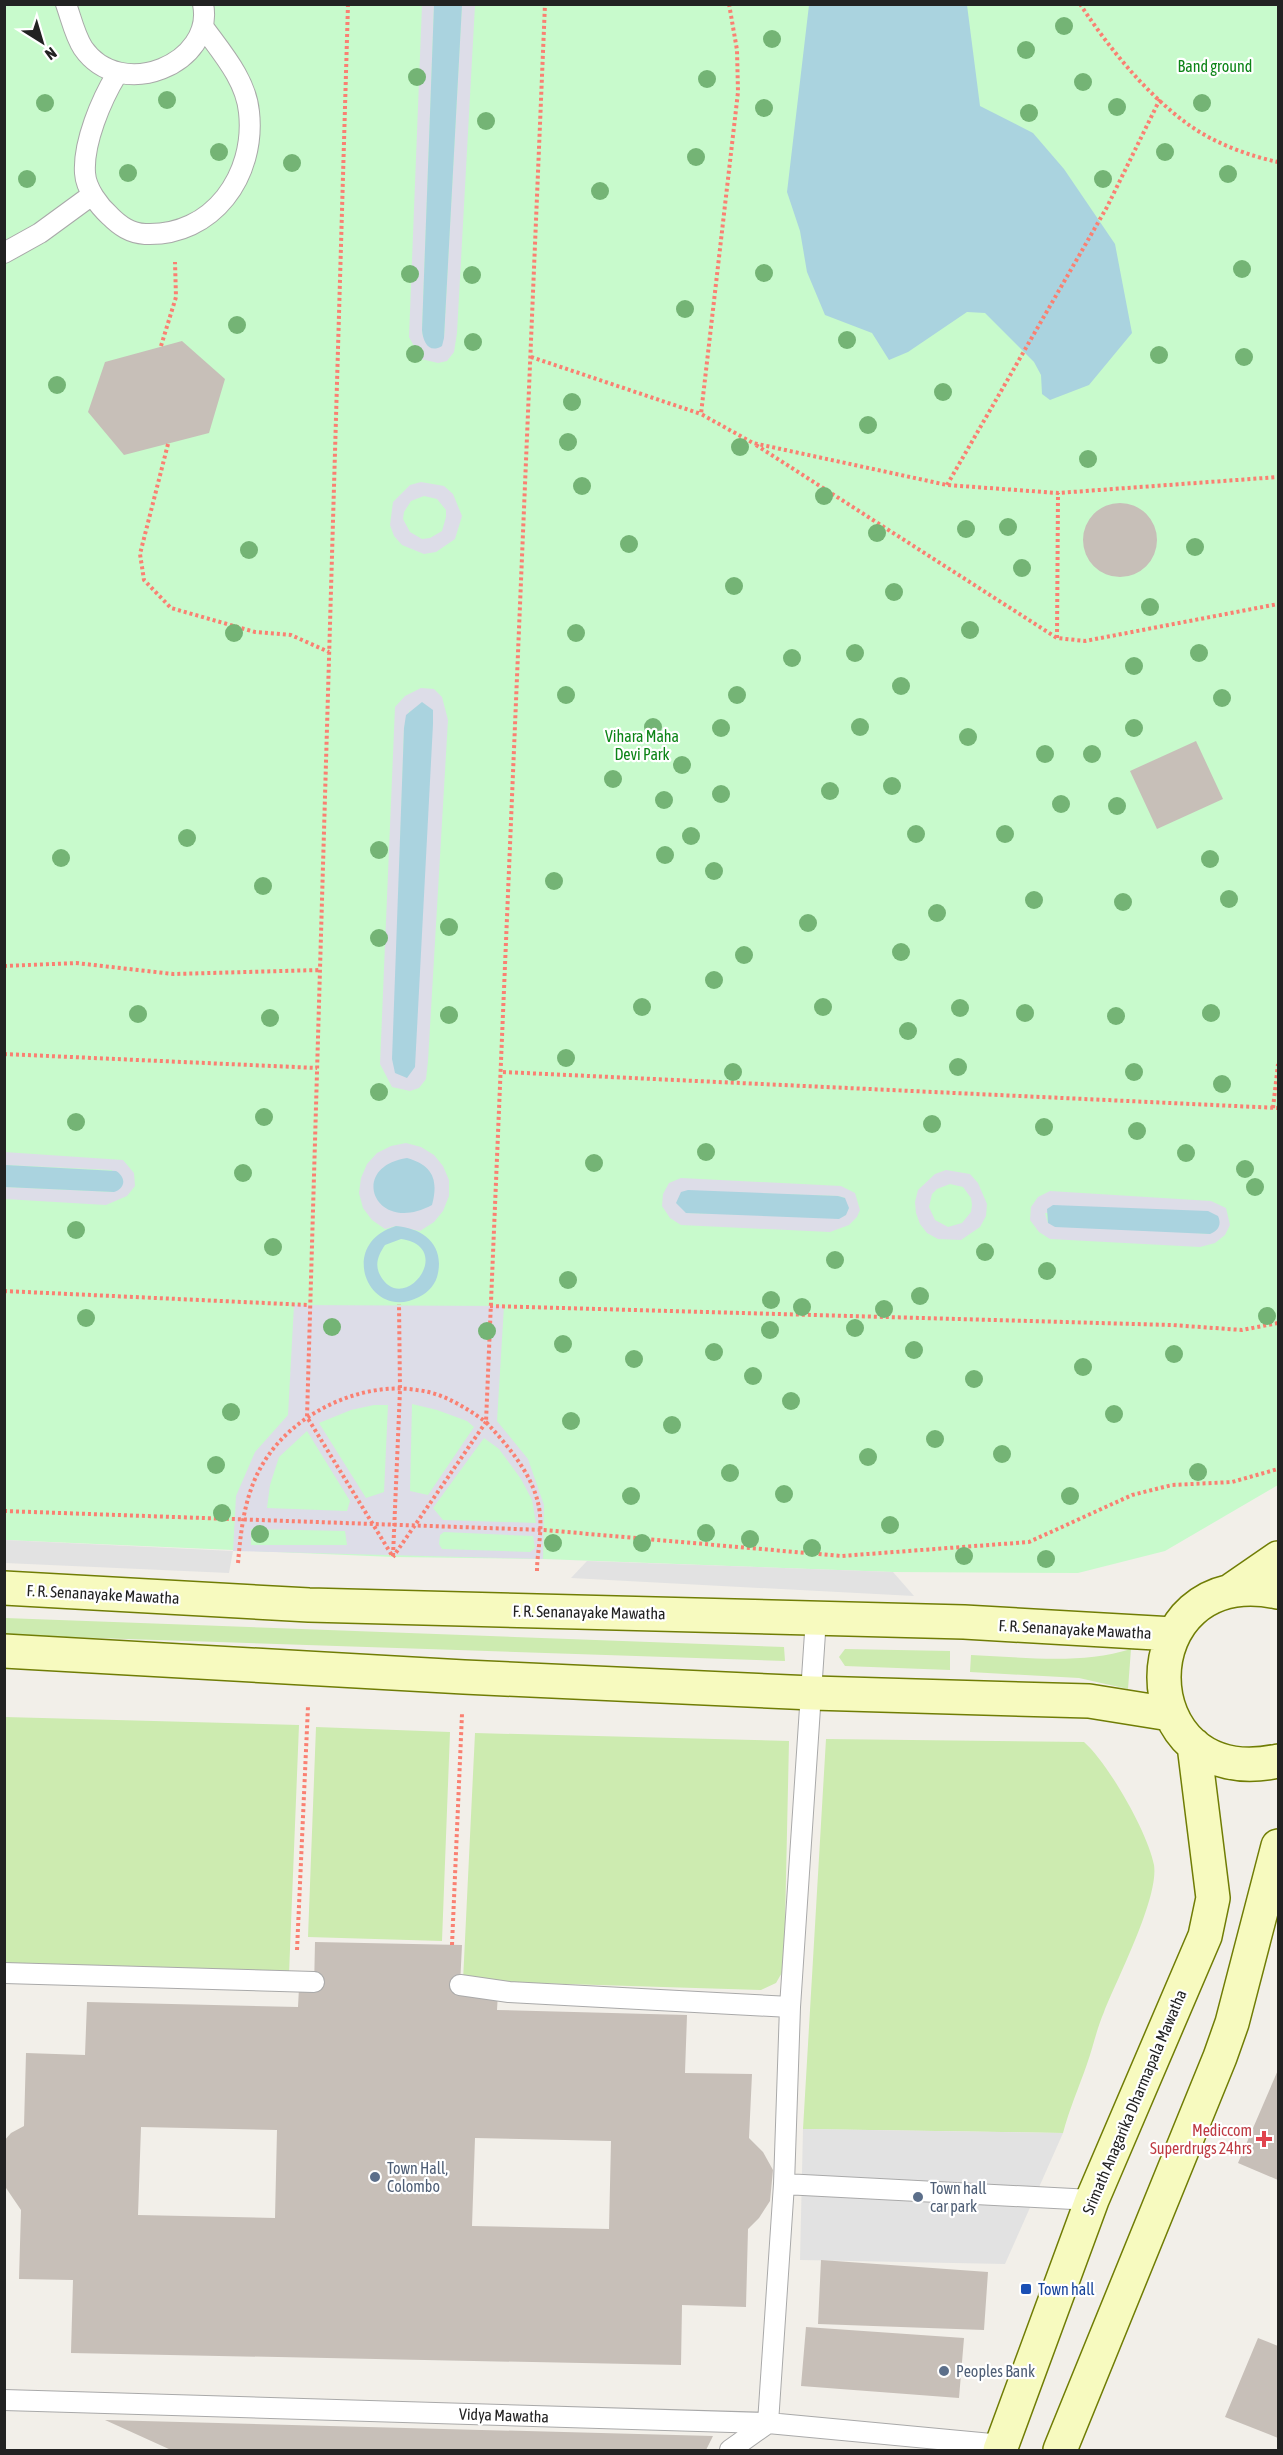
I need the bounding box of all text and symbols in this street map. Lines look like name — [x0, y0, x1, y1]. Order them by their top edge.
north arrow — [12, 12, 72, 72]
text: N — [42, 44, 60, 64]
park label: Band ground — [1178, 57, 1252, 76]
park label: Vihara Maha Devi Park — [605, 727, 679, 763]
street label: F. R. Senanayake Mawatha — [26, 1581, 180, 1608]
street label: F. R. Senanayake Mawatha — [512, 1602, 666, 1623]
street label: F. R. Senanayake Mawatha — [998, 1616, 1152, 1643]
street label: Srimath Anagarika Dharmapala Mawatha — [1078, 1987, 1191, 2217]
place label: Mediccom Superdrugs 24hrs — [1150, 2121, 1252, 2158]
marker: Mediccom Superdrugs 24hrs — [1257, 2132, 1271, 2146]
place label: Town Hall, Colombo — [387, 2159, 448, 2195]
marker: Town Hall, Colombo — [368, 2170, 382, 2184]
place label: Town hall car park — [930, 2179, 987, 2216]
marker: Town hall car park — [911, 2190, 925, 2204]
place label: Town hall — [1038, 2280, 1095, 2298]
marker: Town hall — [1019, 2282, 1033, 2296]
place label: Peoples Bank — [956, 2362, 1035, 2381]
marker: Peoples Bank — [937, 2364, 951, 2378]
street label: Vidya Mawatha — [459, 2404, 549, 2427]

